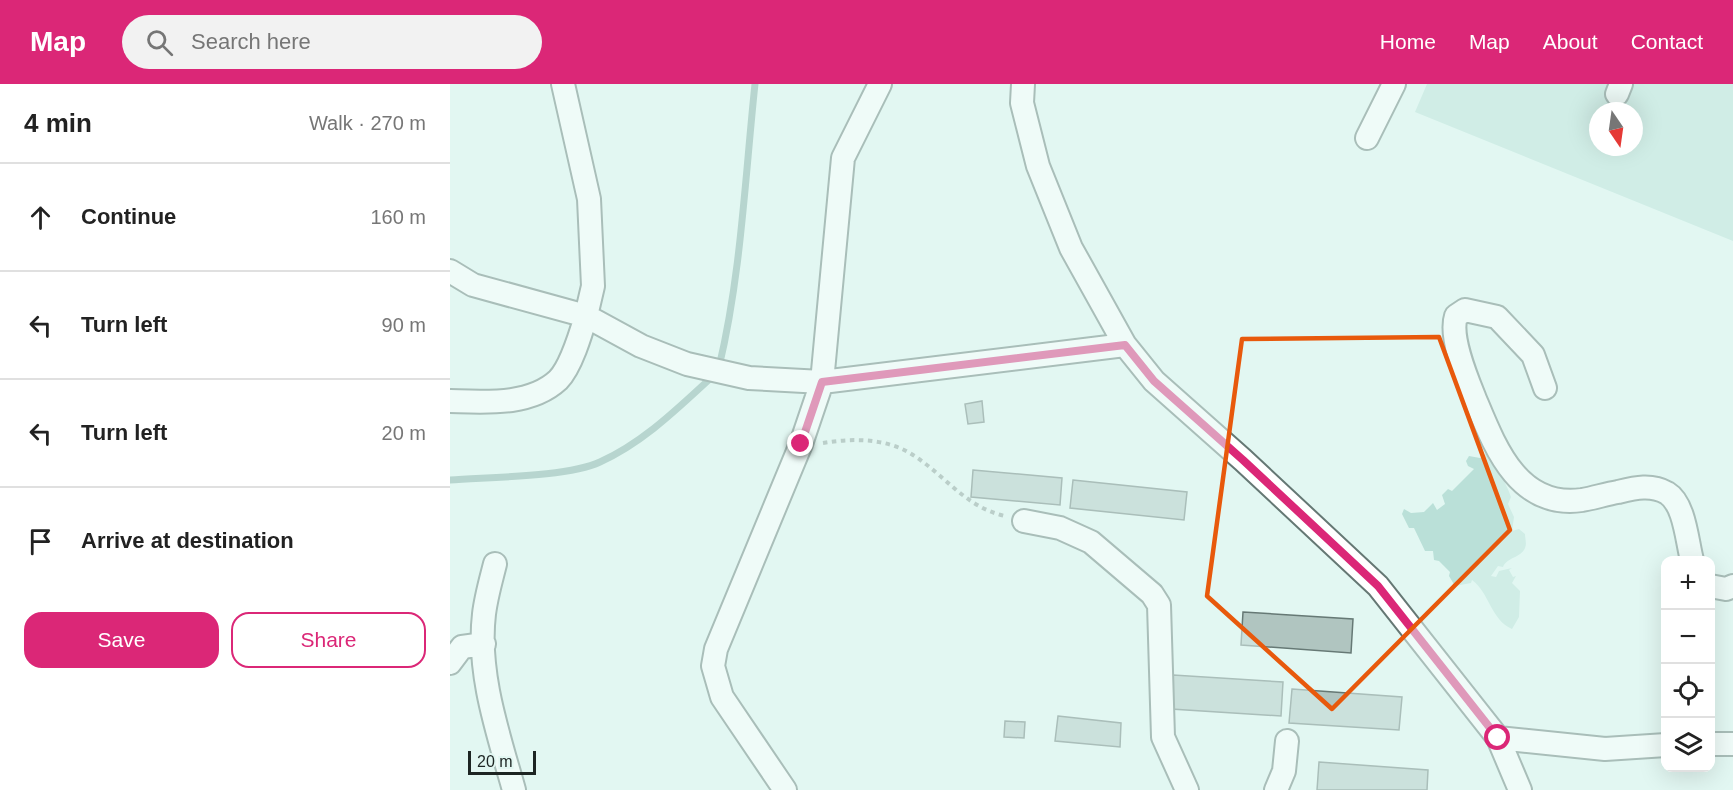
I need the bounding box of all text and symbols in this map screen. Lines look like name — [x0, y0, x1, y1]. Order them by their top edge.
search box — [122, 15, 542, 69]
text: Map — [30, 26, 86, 57]
icon: search — [143, 26, 176, 59]
text: Search here — [191, 29, 311, 54]
text: Home — [1380, 30, 1436, 53]
text: Map — [1469, 30, 1510, 53]
text: About — [1543, 30, 1598, 53]
text: Contact — [1631, 30, 1703, 53]
north arrow — [1589, 102, 1643, 156]
text: 4 min — [24, 108, 92, 138]
text: Walk · 270 m — [309, 112, 426, 134]
icon: ahead — [24, 201, 57, 234]
text: Continue — [81, 204, 176, 229]
text: 160 m — [370, 206, 426, 228]
icon: left — [24, 309, 57, 342]
text: Turn left — [81, 312, 167, 337]
text: 90 m — [382, 314, 426, 336]
icon: left — [24, 417, 57, 450]
text: Turn left — [81, 420, 167, 445]
text: 20 m — [382, 422, 426, 444]
route end — [787, 430, 813, 456]
icon: arrive — [24, 525, 57, 558]
text: Arrive at destination — [81, 528, 294, 553]
map controls — [1661, 556, 1715, 772]
button: + — [1661, 556, 1715, 610]
button: − — [1661, 610, 1715, 664]
button: Save — [24, 612, 219, 668]
button: Share — [231, 612, 426, 668]
button: locate — [1661, 664, 1715, 718]
button: layers — [1661, 718, 1715, 772]
route start — [1484, 724, 1510, 750]
scale bar — [468, 748, 536, 776]
text: 20 m — [477, 753, 513, 770]

